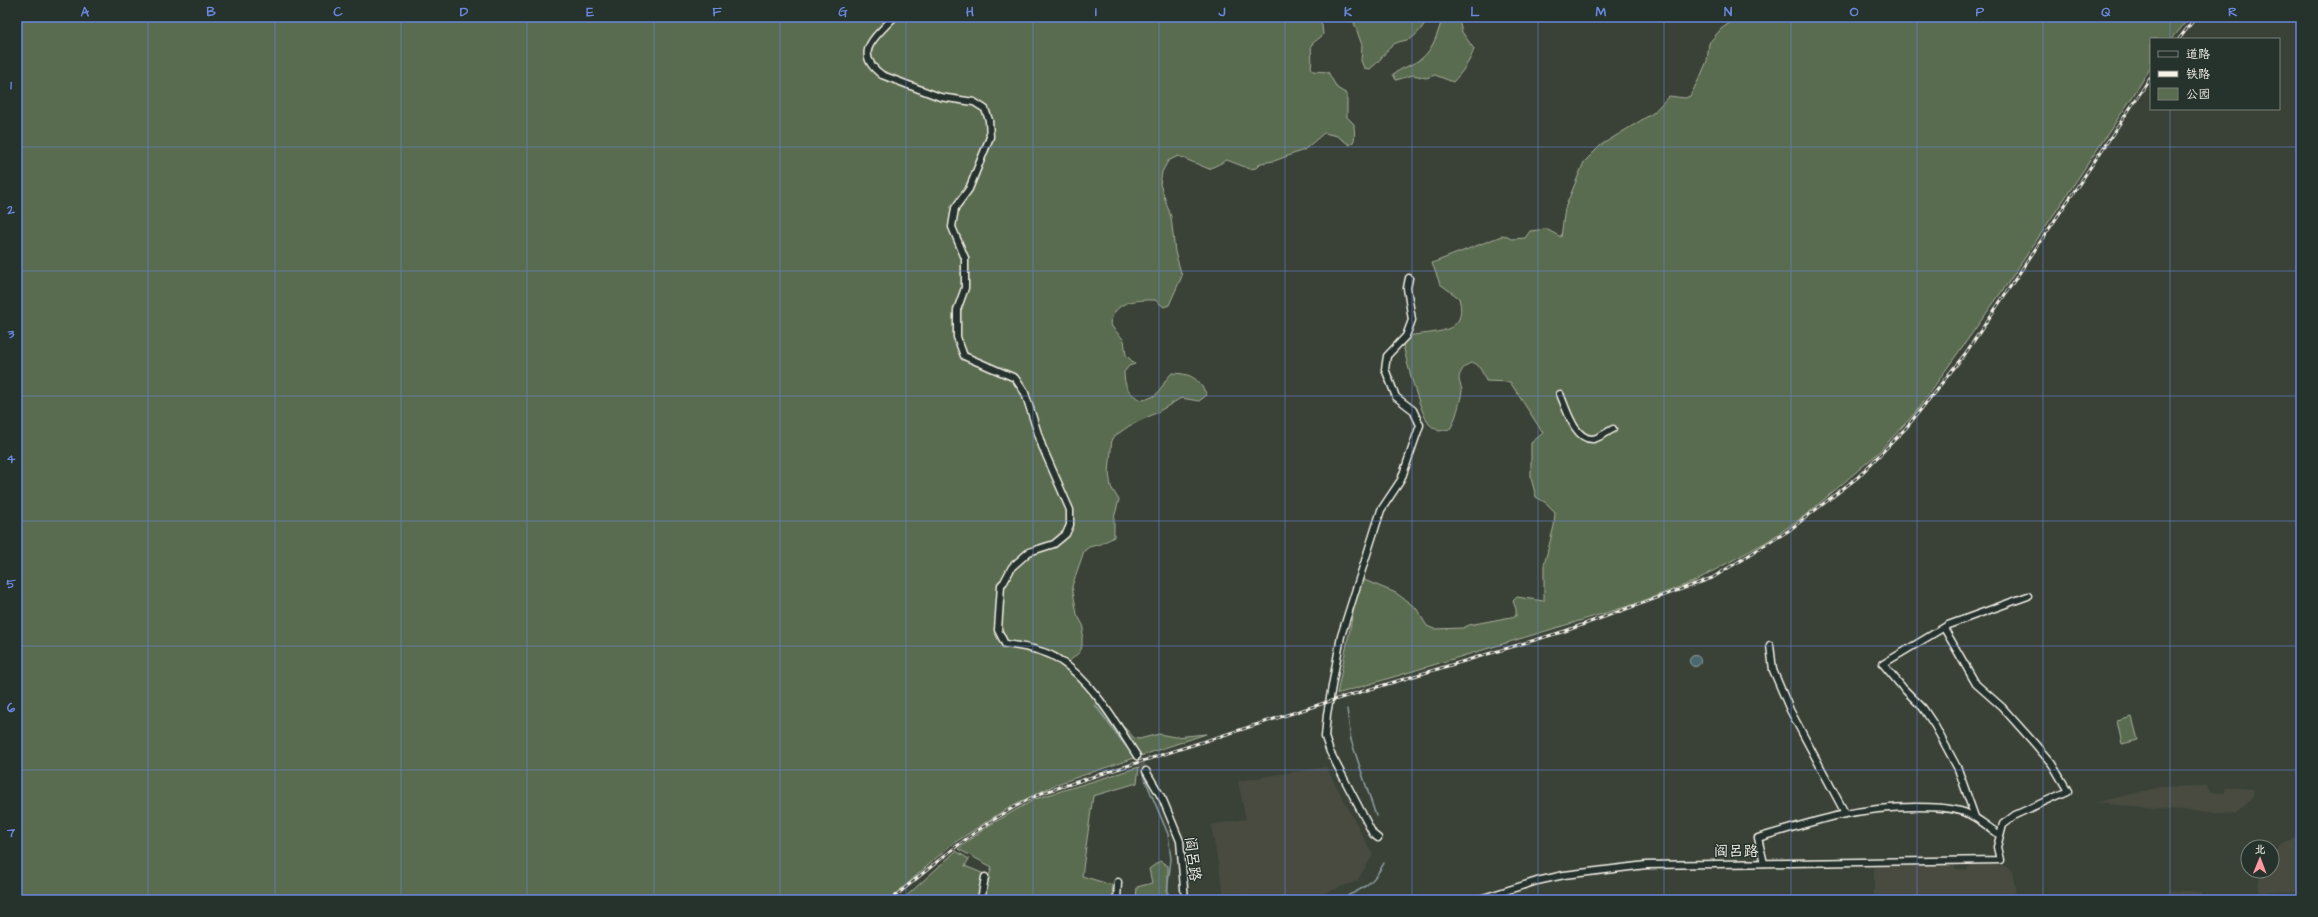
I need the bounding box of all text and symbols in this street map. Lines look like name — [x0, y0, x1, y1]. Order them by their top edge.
text: A — [81, 3, 90, 21]
text: B — [206, 3, 216, 21]
text: C — [333, 3, 343, 21]
text: D — [460, 3, 469, 21]
text: E — [586, 3, 594, 21]
text: F — [712, 3, 722, 21]
text: G — [838, 3, 848, 21]
text: H — [966, 3, 974, 21]
text: I — [1095, 3, 1097, 21]
text: J — [1218, 3, 1226, 21]
text: K — [1344, 3, 1352, 21]
text: L — [1470, 3, 1480, 21]
text: M — [1596, 3, 1607, 21]
text: N — [1724, 3, 1732, 21]
text: O — [1850, 3, 1859, 21]
text: P — [1976, 3, 1985, 21]
text: Q — [2101, 3, 2111, 21]
text: R — [2228, 3, 2238, 21]
legend — [2150, 38, 2280, 110]
text: 道路 — [2186, 46, 2210, 63]
text: 铁路 — [2186, 66, 2210, 83]
text: 1 — [10, 76, 12, 94]
text: 公园 — [2186, 86, 2210, 103]
text: 2 — [6, 201, 15, 219]
text: 3 — [7, 325, 15, 343]
text: 4 — [7, 450, 16, 468]
text: 5 — [6, 575, 16, 593]
text: 6 — [7, 699, 16, 717]
text: 7 — [6, 824, 16, 842]
street label: 阎吕路 — [1179, 835, 1206, 883]
north arrow — [2240, 839, 2280, 879]
street label: 阎吕路 — [1713, 841, 1759, 862]
text: 北 — [2255, 842, 2266, 857]

